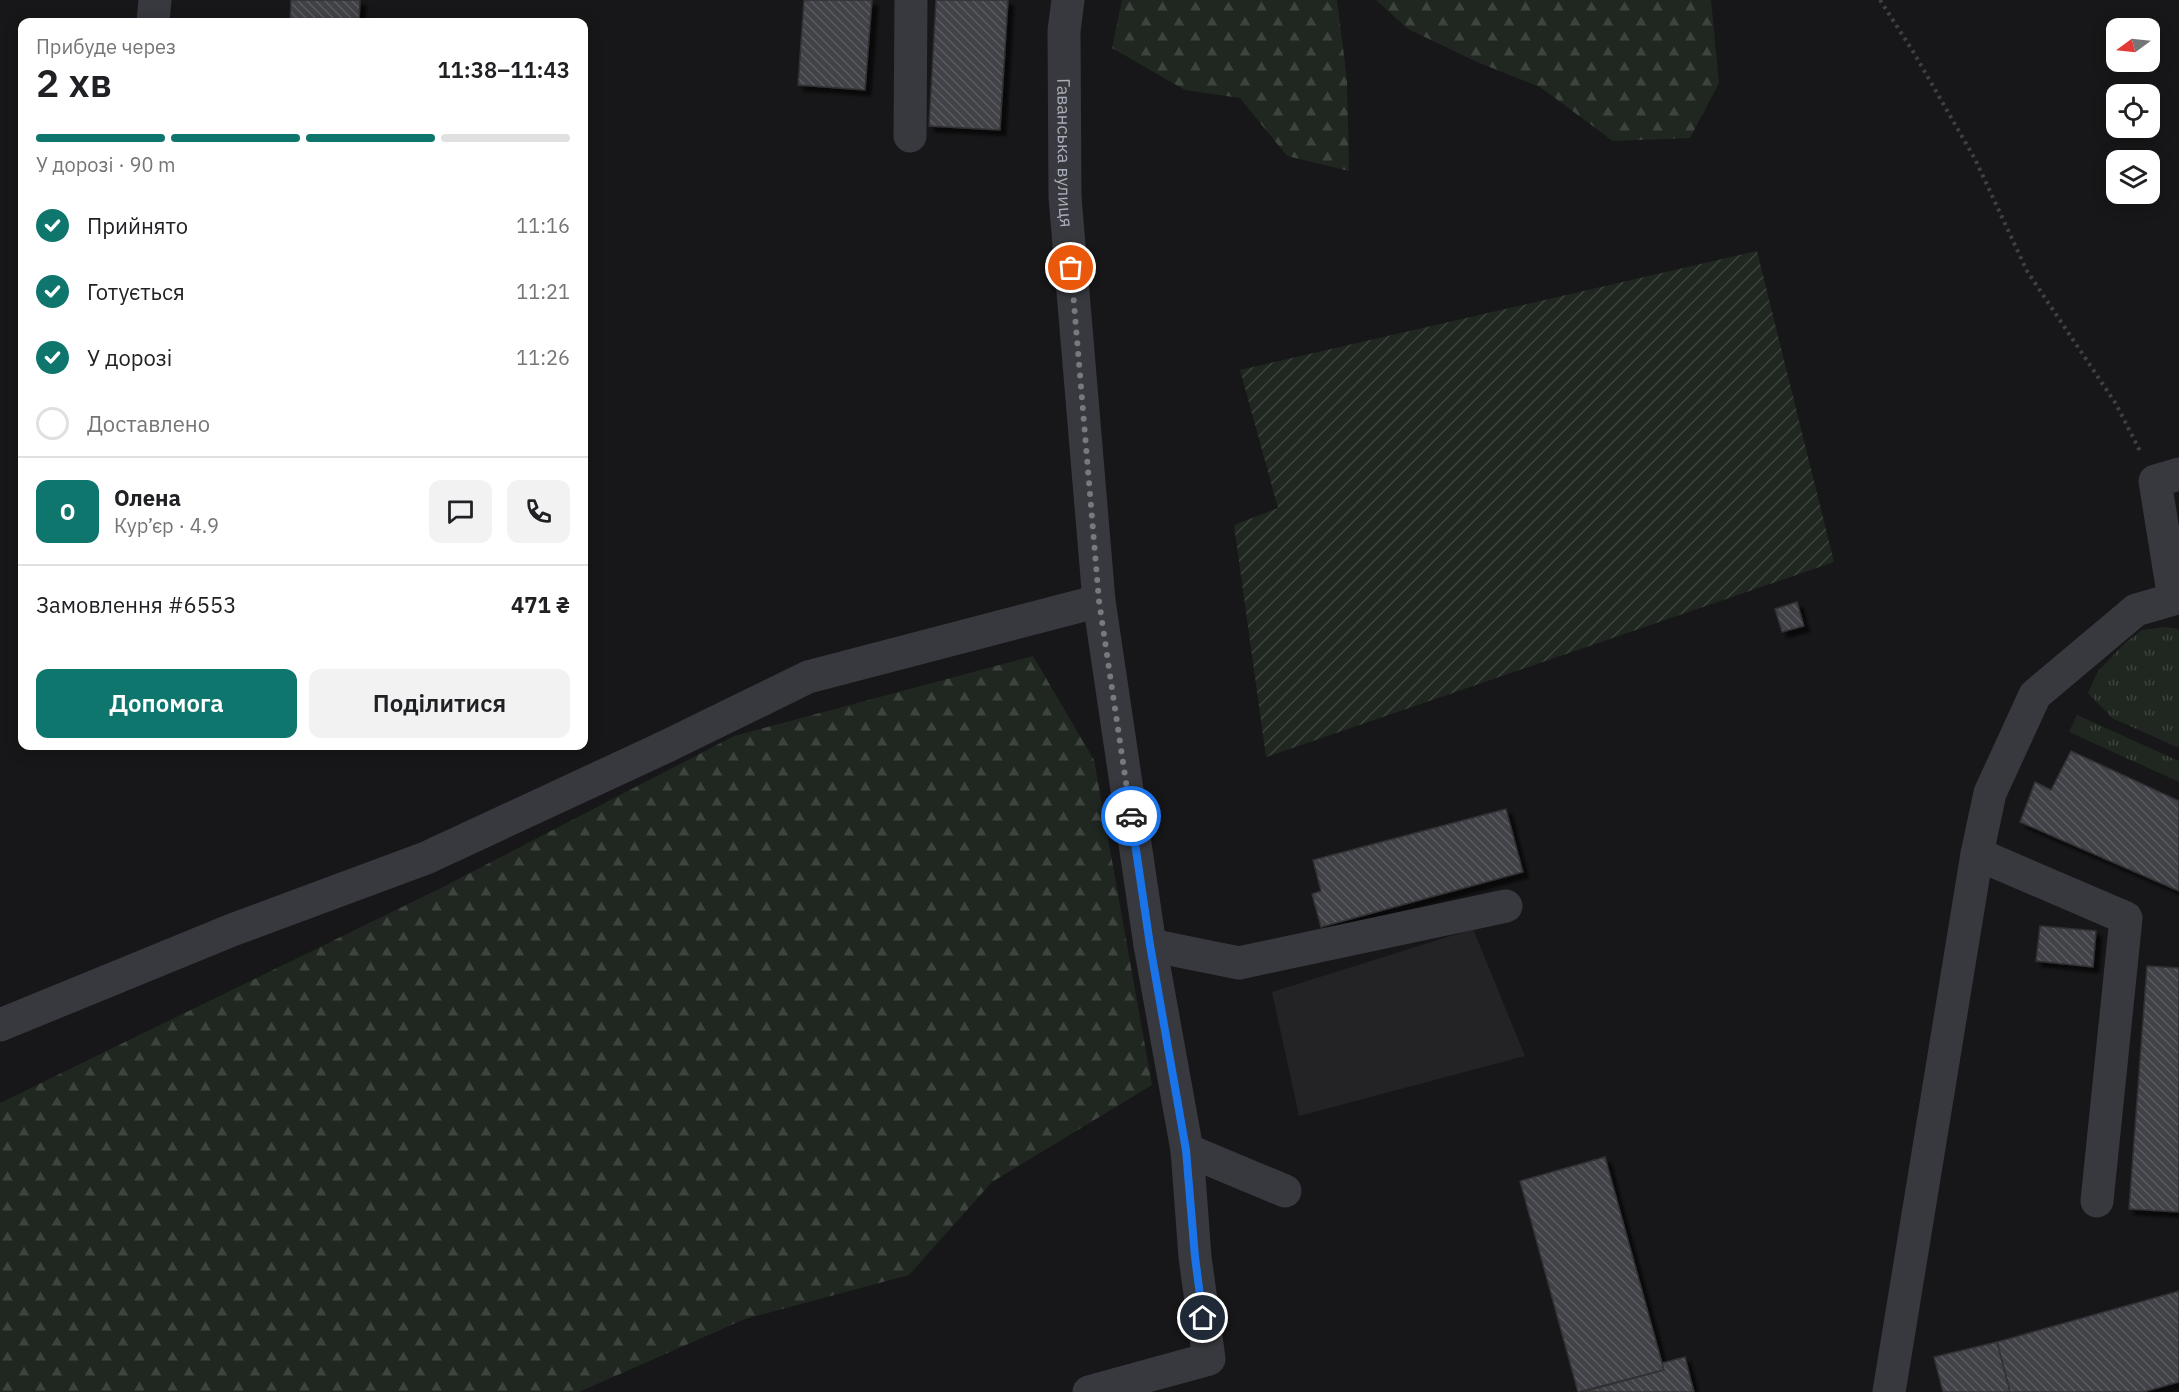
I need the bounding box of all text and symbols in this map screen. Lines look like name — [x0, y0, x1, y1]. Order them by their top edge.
north arrow — [2106, 18, 2160, 72]
map controls — [2106, 18, 2160, 204]
text: Прибуде через — [36, 33, 176, 60]
text: 11:38–11:43 — [437, 55, 570, 84]
text: 2 хв — [36, 57, 112, 108]
street label: Гаванська вулиця — [1053, 78, 1079, 228]
button: locate — [2106, 84, 2160, 138]
button: layers — [2106, 150, 2160, 204]
text: У дорозі · 90 m — [36, 151, 176, 178]
icon: check — [36, 209, 69, 242]
text: Прийнято — [87, 211, 188, 240]
text: 11:16 — [516, 212, 570, 239]
pin — [1045, 242, 1096, 293]
icon: bag — [1054, 251, 1087, 284]
icon: check — [36, 275, 69, 308]
text: Готується — [87, 277, 185, 306]
text: 11:21 — [516, 278, 570, 305]
icon: check — [36, 341, 69, 374]
text: У дорозі — [87, 343, 172, 372]
text: 11:26 — [516, 344, 570, 371]
text: Доставлено — [87, 409, 210, 438]
button: chat — [429, 480, 492, 543]
button: phone — [507, 480, 570, 543]
text: Олена — [114, 483, 181, 512]
text: О — [60, 497, 75, 526]
text: Кур’єр · 4.9 — [114, 512, 219, 539]
text: Замовлення #6553 — [36, 590, 236, 619]
text: 471 ₴ — [511, 590, 570, 619]
button: Допомога — [36, 669, 297, 738]
button: Поділитися — [309, 669, 570, 738]
courier — [1101, 786, 1161, 846]
icon: car — [1115, 800, 1148, 833]
pin — [1177, 1292, 1228, 1343]
icon: home — [1186, 1301, 1219, 1334]

